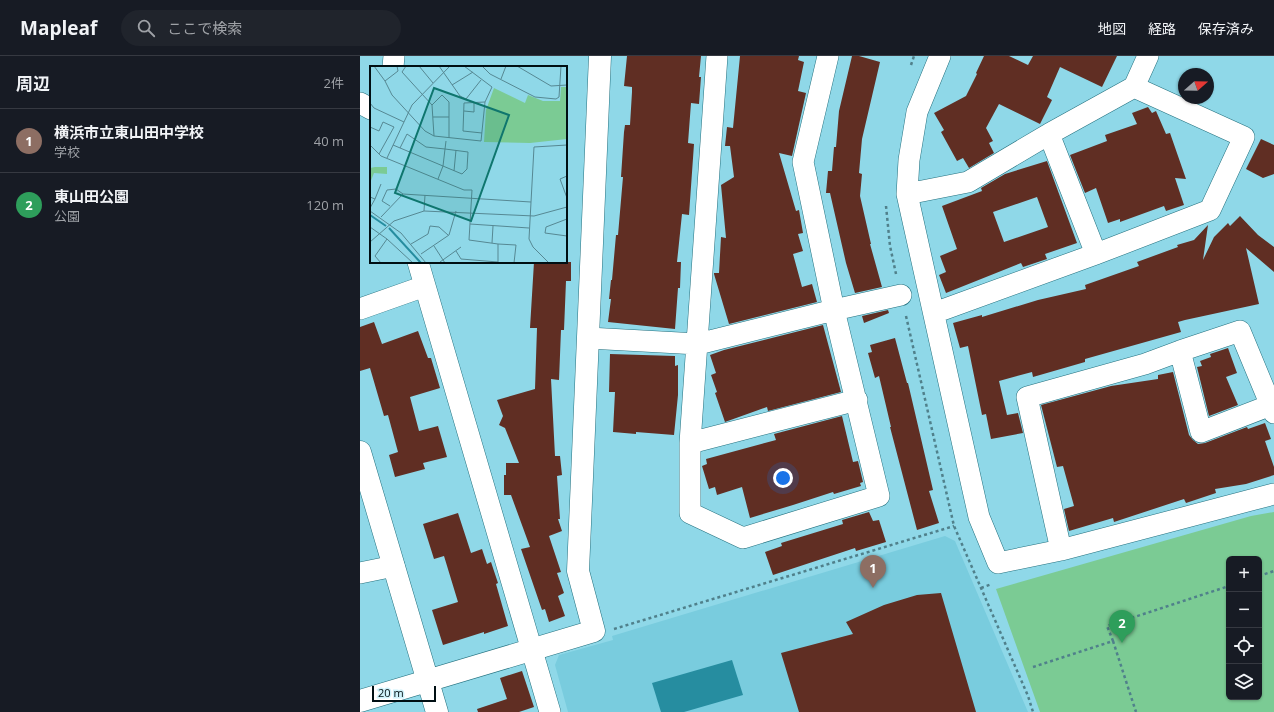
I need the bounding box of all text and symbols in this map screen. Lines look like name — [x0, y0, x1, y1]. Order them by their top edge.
search box — [121, 10, 401, 46]
text: Mapleaf — [20, 15, 97, 41]
icon: search — [135, 17, 157, 39]
text: ここで検索 — [167, 18, 242, 38]
text: 地図 — [1098, 19, 1126, 38]
text: 経路 — [1148, 19, 1176, 38]
text: 保存済み — [1198, 19, 1254, 38]
inset map — [370, 66, 567, 263]
north arrow — [1178, 68, 1214, 104]
text: 周辺 — [16, 72, 50, 95]
text: 2件 — [324, 74, 344, 92]
text: 横浜市立東山田中学校 — [54, 122, 204, 142]
text: 1 — [25, 132, 33, 150]
text: 40 m — [314, 132, 344, 150]
text: 学校 — [54, 143, 80, 161]
text: 東山田公園 — [54, 186, 129, 206]
text: 2 — [25, 196, 33, 214]
text: 120 m — [306, 196, 344, 214]
text: 公園 — [54, 207, 80, 225]
your location — [773, 468, 793, 488]
pin: 1 — [860, 555, 886, 588]
map controls — [1226, 556, 1262, 700]
button: + — [1226, 556, 1262, 592]
button: − — [1226, 592, 1262, 628]
pin: 2 — [1109, 610, 1135, 643]
button: locate — [1226, 628, 1262, 664]
button: layers — [1226, 664, 1262, 700]
scale bar — [372, 684, 436, 703]
text: 20 m — [378, 685, 404, 700]

